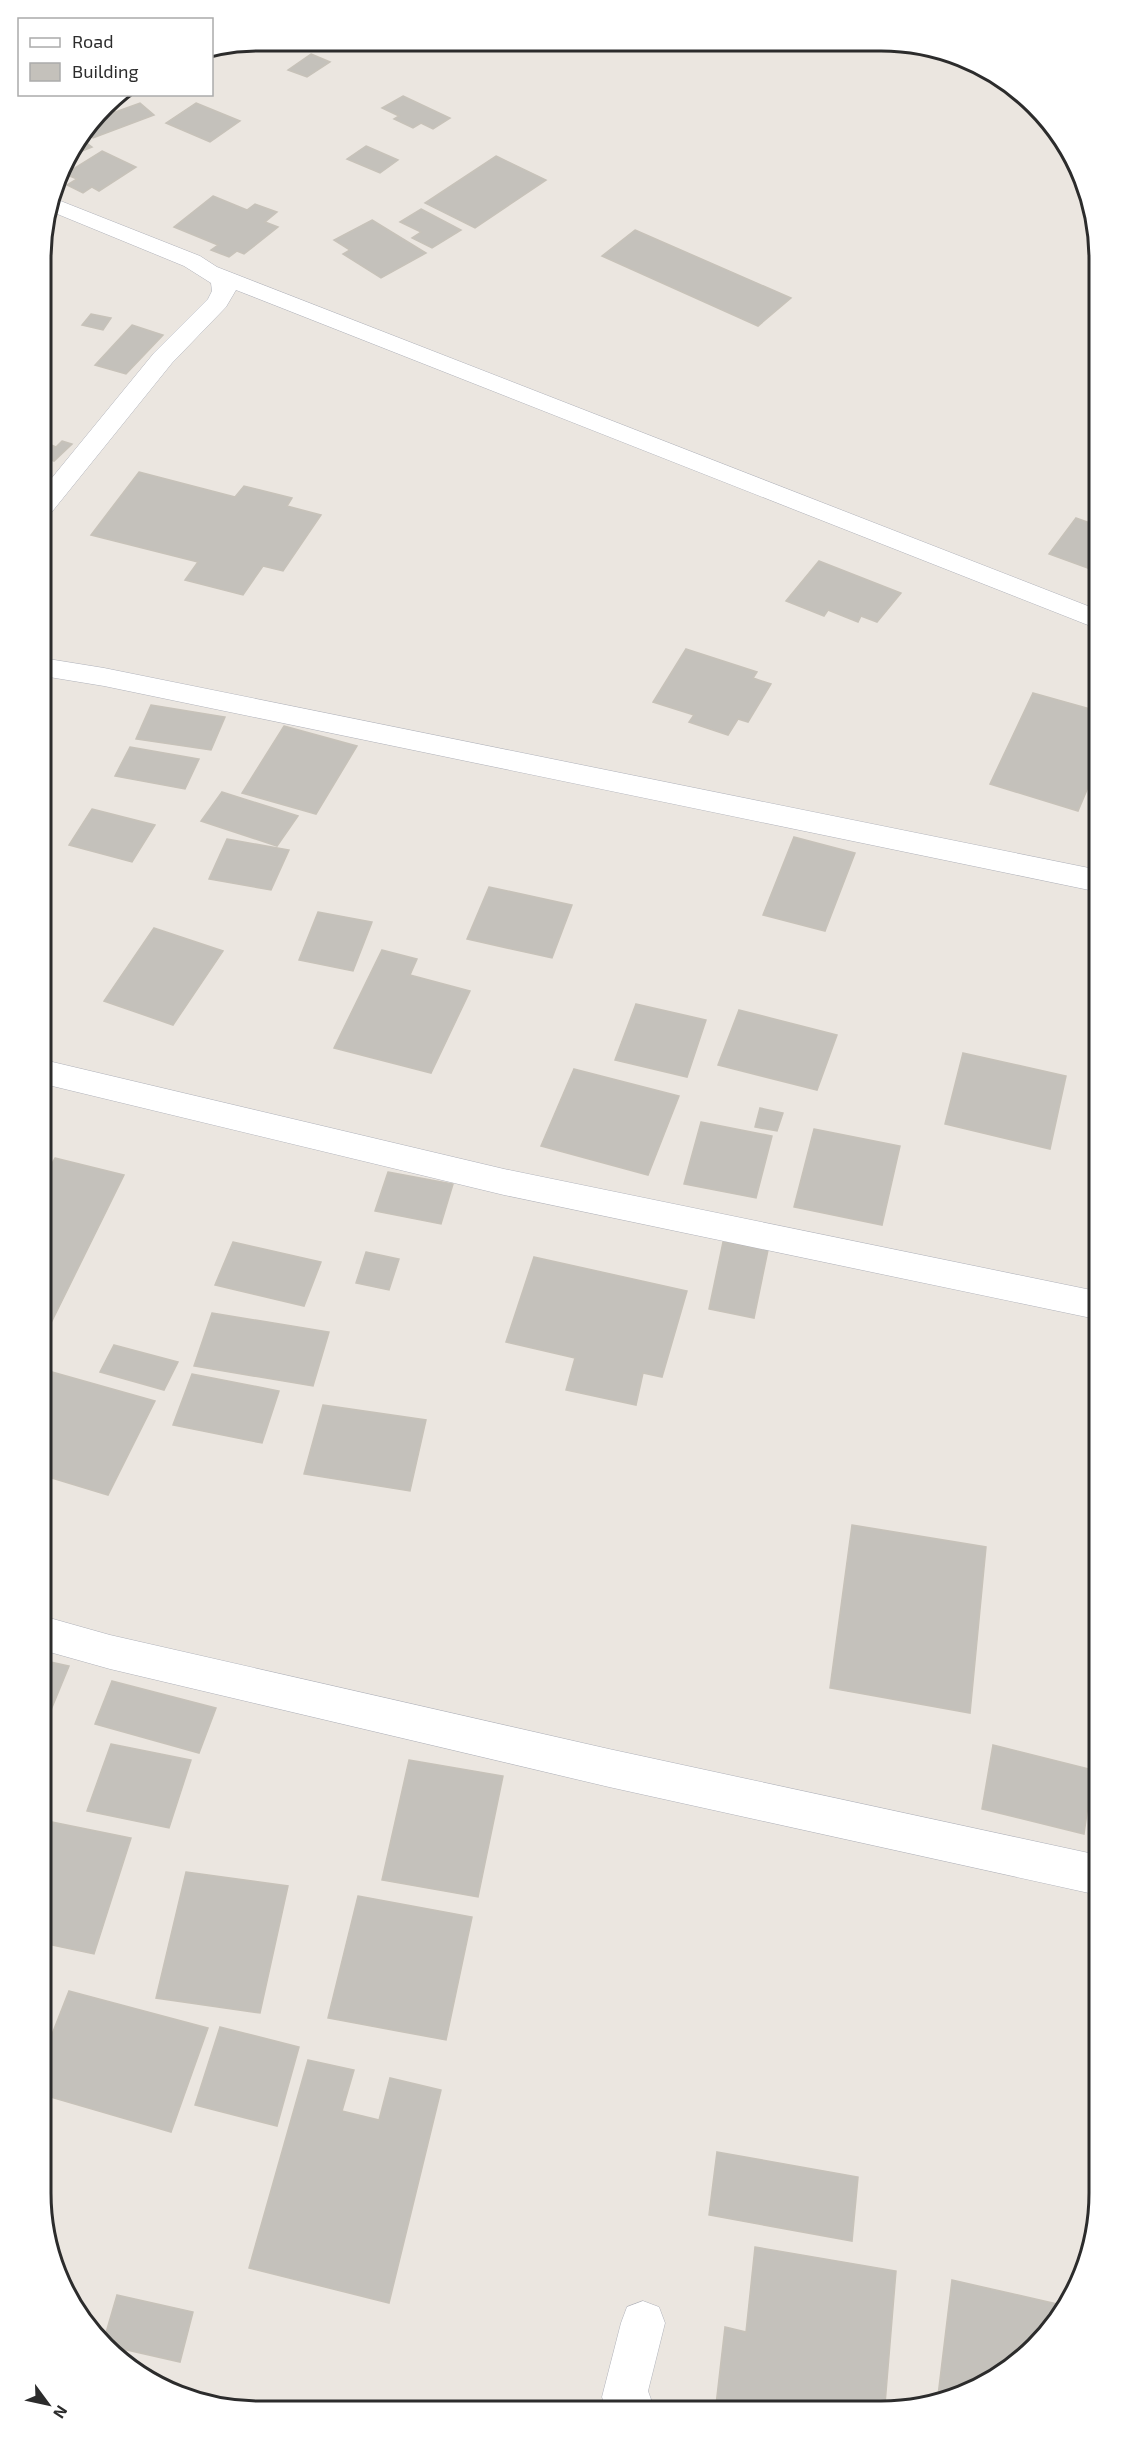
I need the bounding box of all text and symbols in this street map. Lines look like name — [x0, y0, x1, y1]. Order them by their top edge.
legend — [18, 18, 213, 96]
text: Road — [72, 30, 113, 52]
text: Building — [72, 60, 139, 82]
north arrow — [18, 2374, 78, 2434]
text: N — [50, 2402, 72, 2422]

